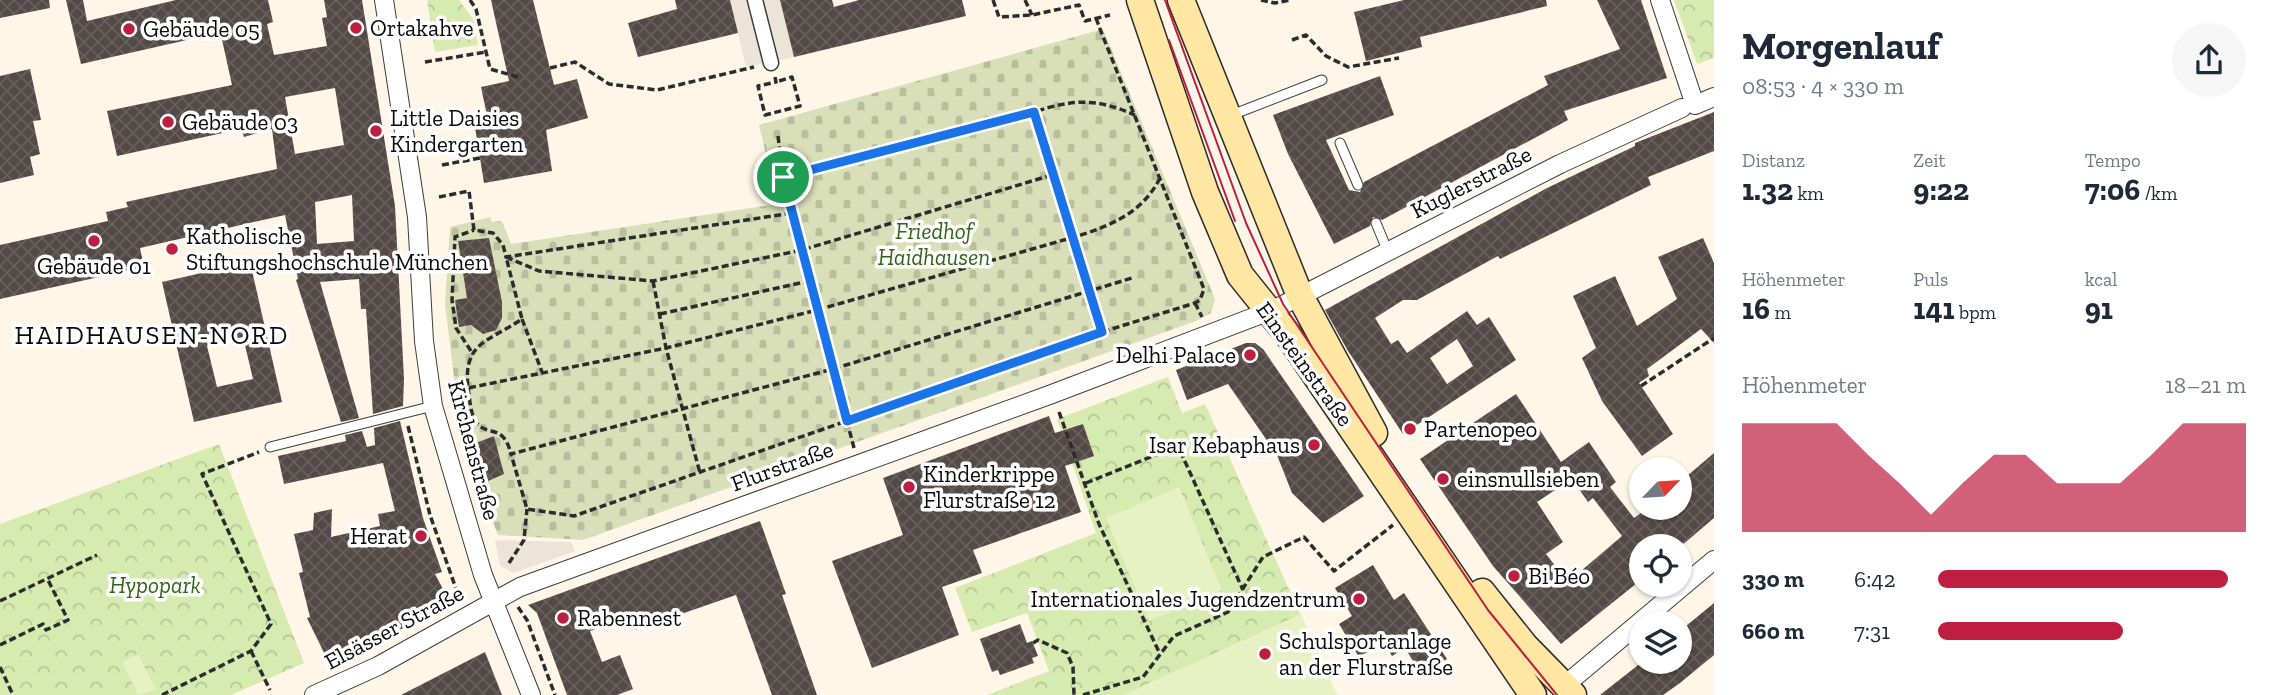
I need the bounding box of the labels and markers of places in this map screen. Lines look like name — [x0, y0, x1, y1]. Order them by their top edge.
place label: Ortakahve — [370, 14, 474, 42]
place label: Gebäude 05 — [143, 15, 260, 43]
marker: Ortakahve — [348, 20, 364, 36]
marker: Gebäude 05 — [121, 21, 137, 37]
place label: Little Daisies Kindergarten — [390, 104, 523, 158]
place label: Gebäude 03 — [182, 108, 298, 136]
marker: Gebäude 03 — [160, 114, 176, 130]
marker: Little Daisies Kindergarten — [368, 123, 384, 139]
pin — [753, 147, 813, 207]
place label: Katholische Stiftungshochschule München — [186, 222, 488, 276]
marker: Gebäude 01 — [86, 233, 102, 249]
marker: Katholische Stiftungshochschule München — [164, 241, 180, 257]
place label: Gebäude 01 — [37, 252, 151, 280]
place label: Delhi Palace — [1115, 341, 1236, 369]
marker: Delhi Palace — [1242, 347, 1258, 363]
place label: Partenopeo — [1424, 415, 1537, 443]
marker: Partenopeo — [1402, 421, 1418, 437]
place label: Isar Kebaphaus — [1149, 431, 1300, 459]
marker: Isar Kebaphaus — [1306, 437, 1322, 453]
place label: Kinderkrippe Flurstraße 12 — [923, 460, 1056, 514]
place label: einsnullsieben — [1457, 465, 1599, 493]
marker: einsnullsieben — [1435, 471, 1451, 487]
marker: Kinderkrippe Flurstraße 12 — [901, 479, 917, 495]
place label: Herat — [350, 522, 407, 550]
marker: Herat — [413, 528, 429, 544]
place label: Bi Béo — [1528, 562, 1590, 590]
marker: Bi Béo — [1506, 568, 1522, 584]
place label: Internationales Jugendzentrum — [1031, 585, 1345, 613]
marker: Internationales Jugendzentrum — [1351, 591, 1367, 607]
place label: Rabennest — [577, 604, 682, 632]
marker: Rabennest — [555, 610, 571, 626]
place label: Schulsportanlage an der Flurstraße — [1279, 627, 1453, 681]
marker: Schulsportanlage an der Flurstraße — [1257, 646, 1273, 662]

